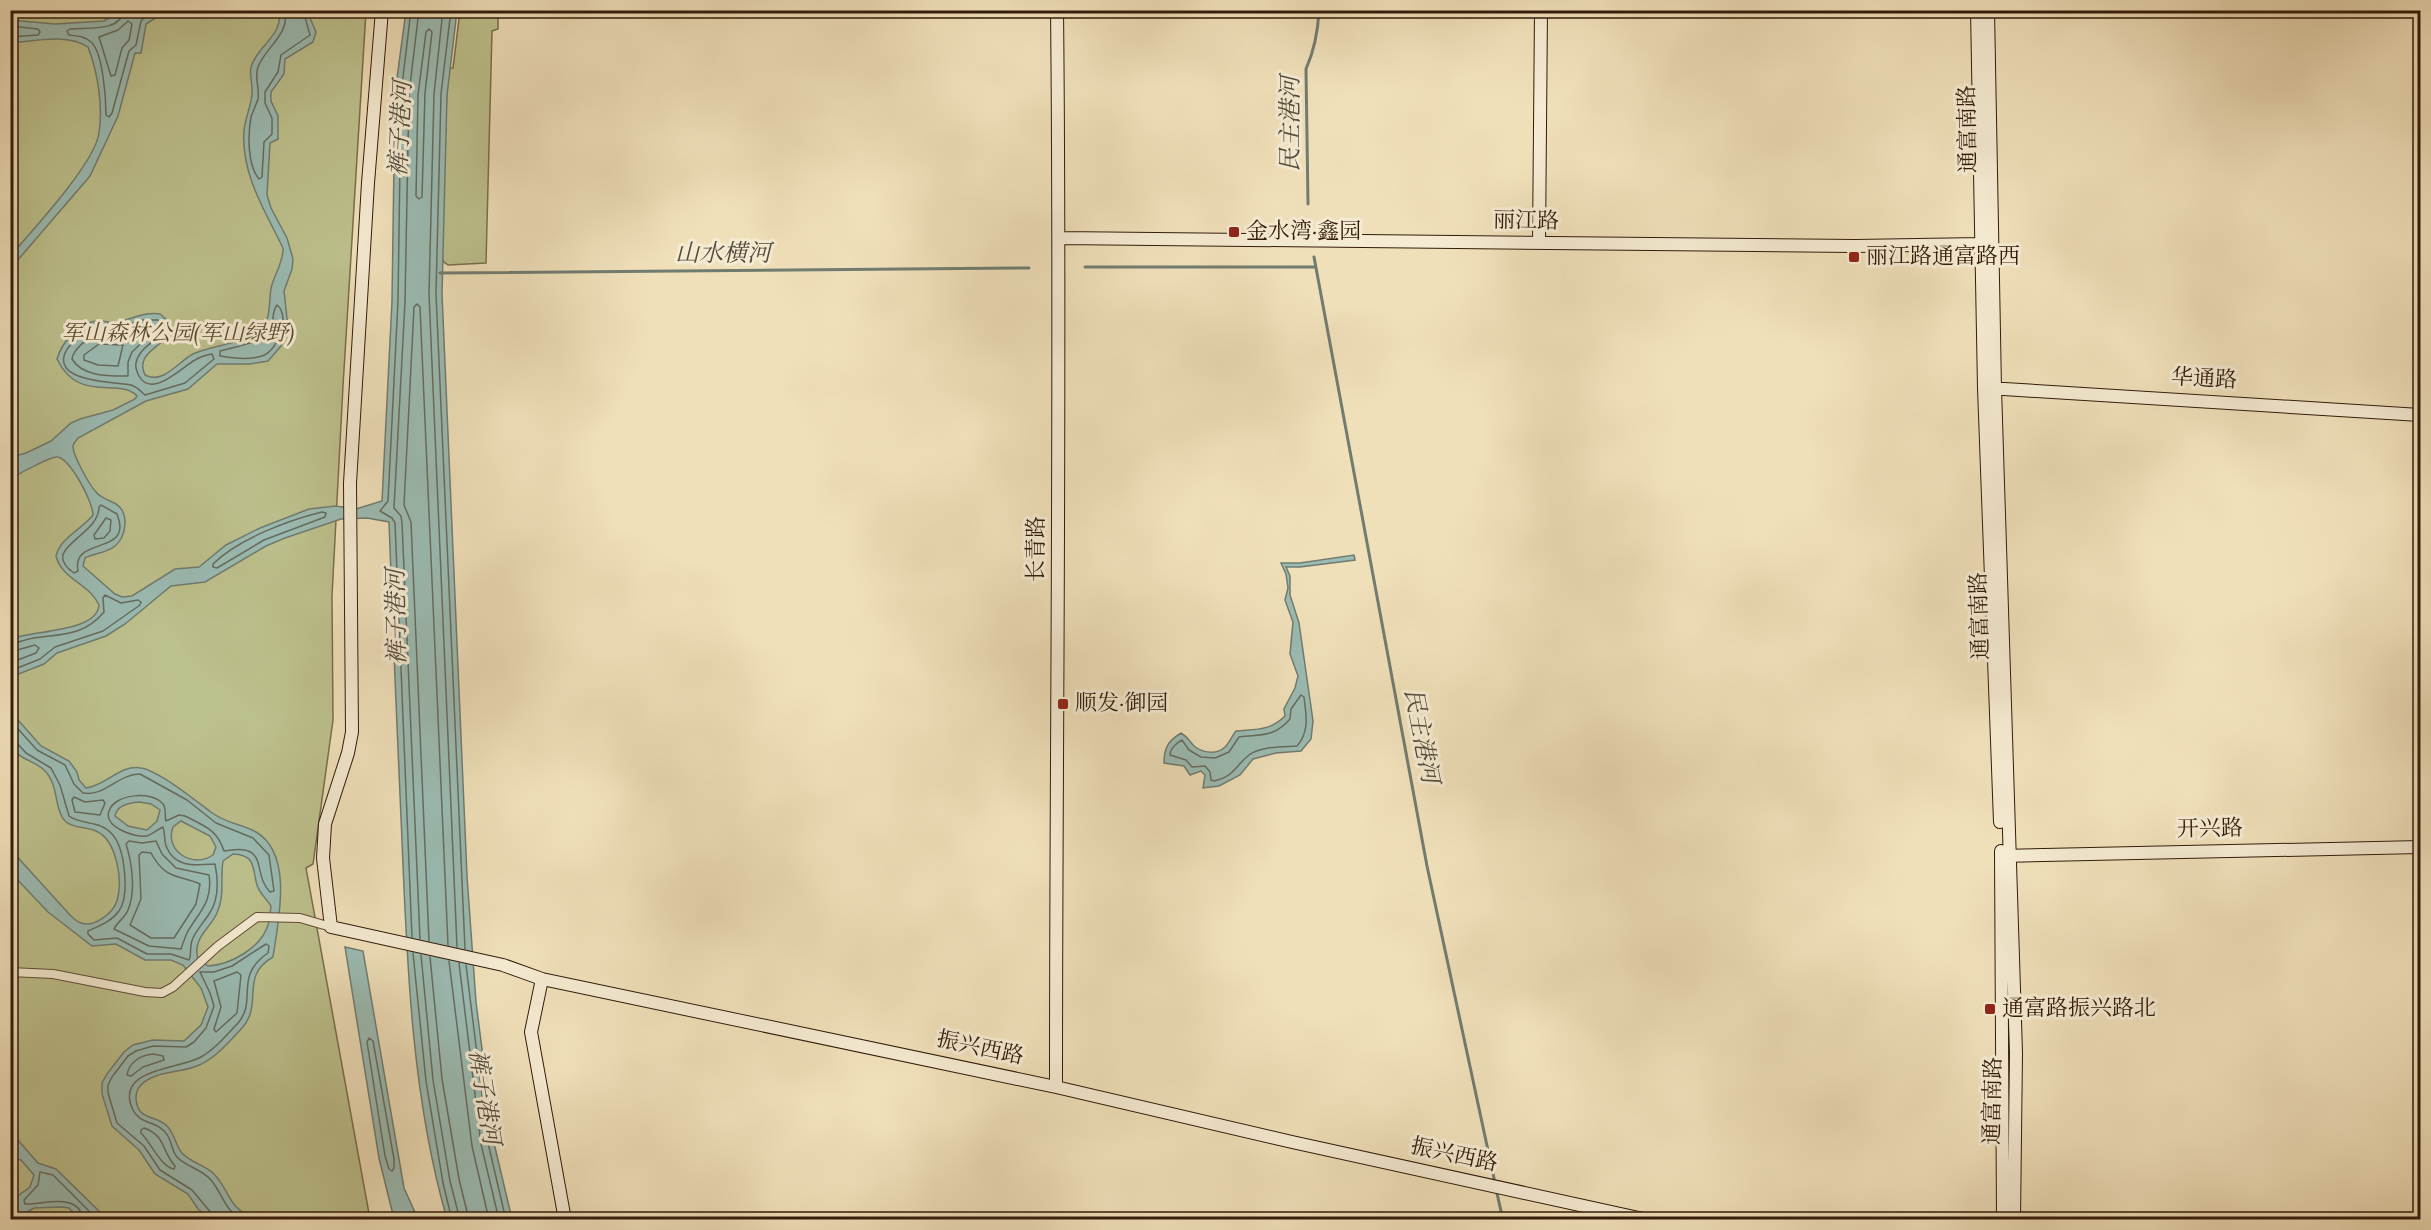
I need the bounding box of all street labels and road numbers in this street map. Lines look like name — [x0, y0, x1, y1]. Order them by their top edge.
street label: 通富南路 — [1953, 85, 1985, 173]
street label: 丽江路 — [1493, 206, 1559, 238]
street label: 华通路 — [2170, 363, 2238, 397]
street label: 长青路 — [1022, 516, 1053, 582]
street label: 通富南路 — [1964, 571, 1998, 661]
street label: 开兴路 — [2177, 814, 2243, 846]
street label: 振兴西路 — [934, 1025, 1026, 1073]
street label: 通富南路 — [1978, 1057, 2010, 1145]
street label: 振兴西路 — [1408, 1132, 1500, 1180]

